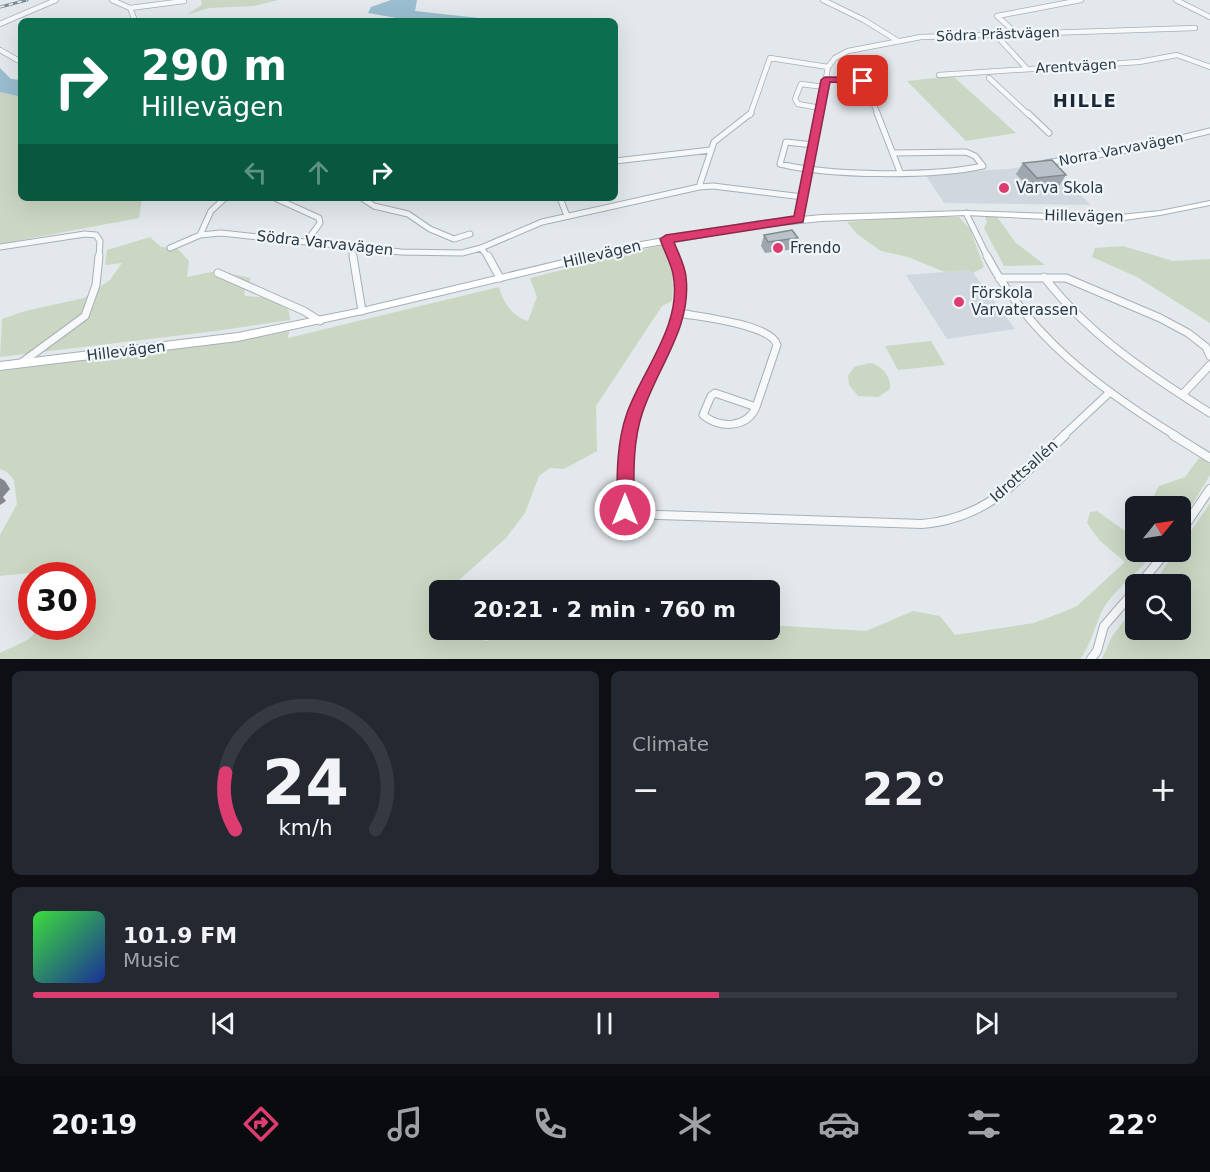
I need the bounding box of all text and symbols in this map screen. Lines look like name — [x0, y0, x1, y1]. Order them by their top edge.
street label: Södra Prästvägen — [936, 24, 1060, 44]
text: 290 m — [141, 41, 287, 90]
icon: right — [42, 42, 120, 120]
pin — [837, 55, 888, 106]
street label: Arentvägen — [1035, 56, 1117, 76]
icon: arrive — [846, 64, 879, 97]
district label: HILLE — [1053, 90, 1117, 111]
text: Hillevägen — [141, 91, 284, 122]
street label: Norra Varvavägen — [1058, 129, 1184, 169]
icon: left — [239, 156, 272, 189]
icon: ahead — [302, 156, 335, 189]
icon: right — [365, 156, 398, 189]
place label: Varva Skola — [1016, 179, 1104, 197]
marker: Varva Skola — [997, 181, 1011, 195]
street label: Hillevägen — [1044, 206, 1124, 226]
street label: Södra Varvavägen — [256, 227, 394, 259]
street label: Hillevägen — [561, 236, 643, 272]
place label: Frendo — [790, 239, 841, 257]
marker: Frendo — [771, 241, 785, 255]
place label: Förskola Varvaterassen — [971, 284, 1078, 319]
marker: Förskola Varvaterassen — [952, 295, 966, 309]
street label: Hillevägen — [86, 337, 166, 365]
street label: Idrottsallén — [986, 436, 1062, 506]
position arrow — [593, 478, 657, 542]
north arrow — [1125, 496, 1191, 562]
map controls — [1125, 496, 1191, 640]
speed limit sign: 30 — [18, 562, 96, 640]
button: search — [1125, 574, 1191, 640]
text: 20:21 · 2 min · 760 m — [473, 597, 736, 622]
text: Climate — [632, 732, 709, 756]
text: 24 — [262, 746, 349, 819]
text: 22° — [862, 763, 947, 816]
text: − — [632, 770, 660, 809]
text: + — [1149, 770, 1177, 809]
text: km/h — [278, 815, 333, 840]
text: 101.9 FM — [123, 923, 237, 948]
text: Music — [123, 948, 180, 972]
icon: previous — [207, 1007, 240, 1040]
icon: pause — [588, 1007, 621, 1040]
icon: next — [970, 1007, 1003, 1040]
icon: directions — [240, 1103, 282, 1145]
icon: music — [384, 1103, 426, 1145]
icon: phone — [529, 1103, 571, 1145]
icon: climate — [674, 1103, 716, 1145]
icon: car — [818, 1103, 860, 1145]
icon: filters — [963, 1103, 1005, 1145]
text: 20:19 — [51, 1109, 137, 1140]
text: 22° — [1108, 1109, 1159, 1140]

